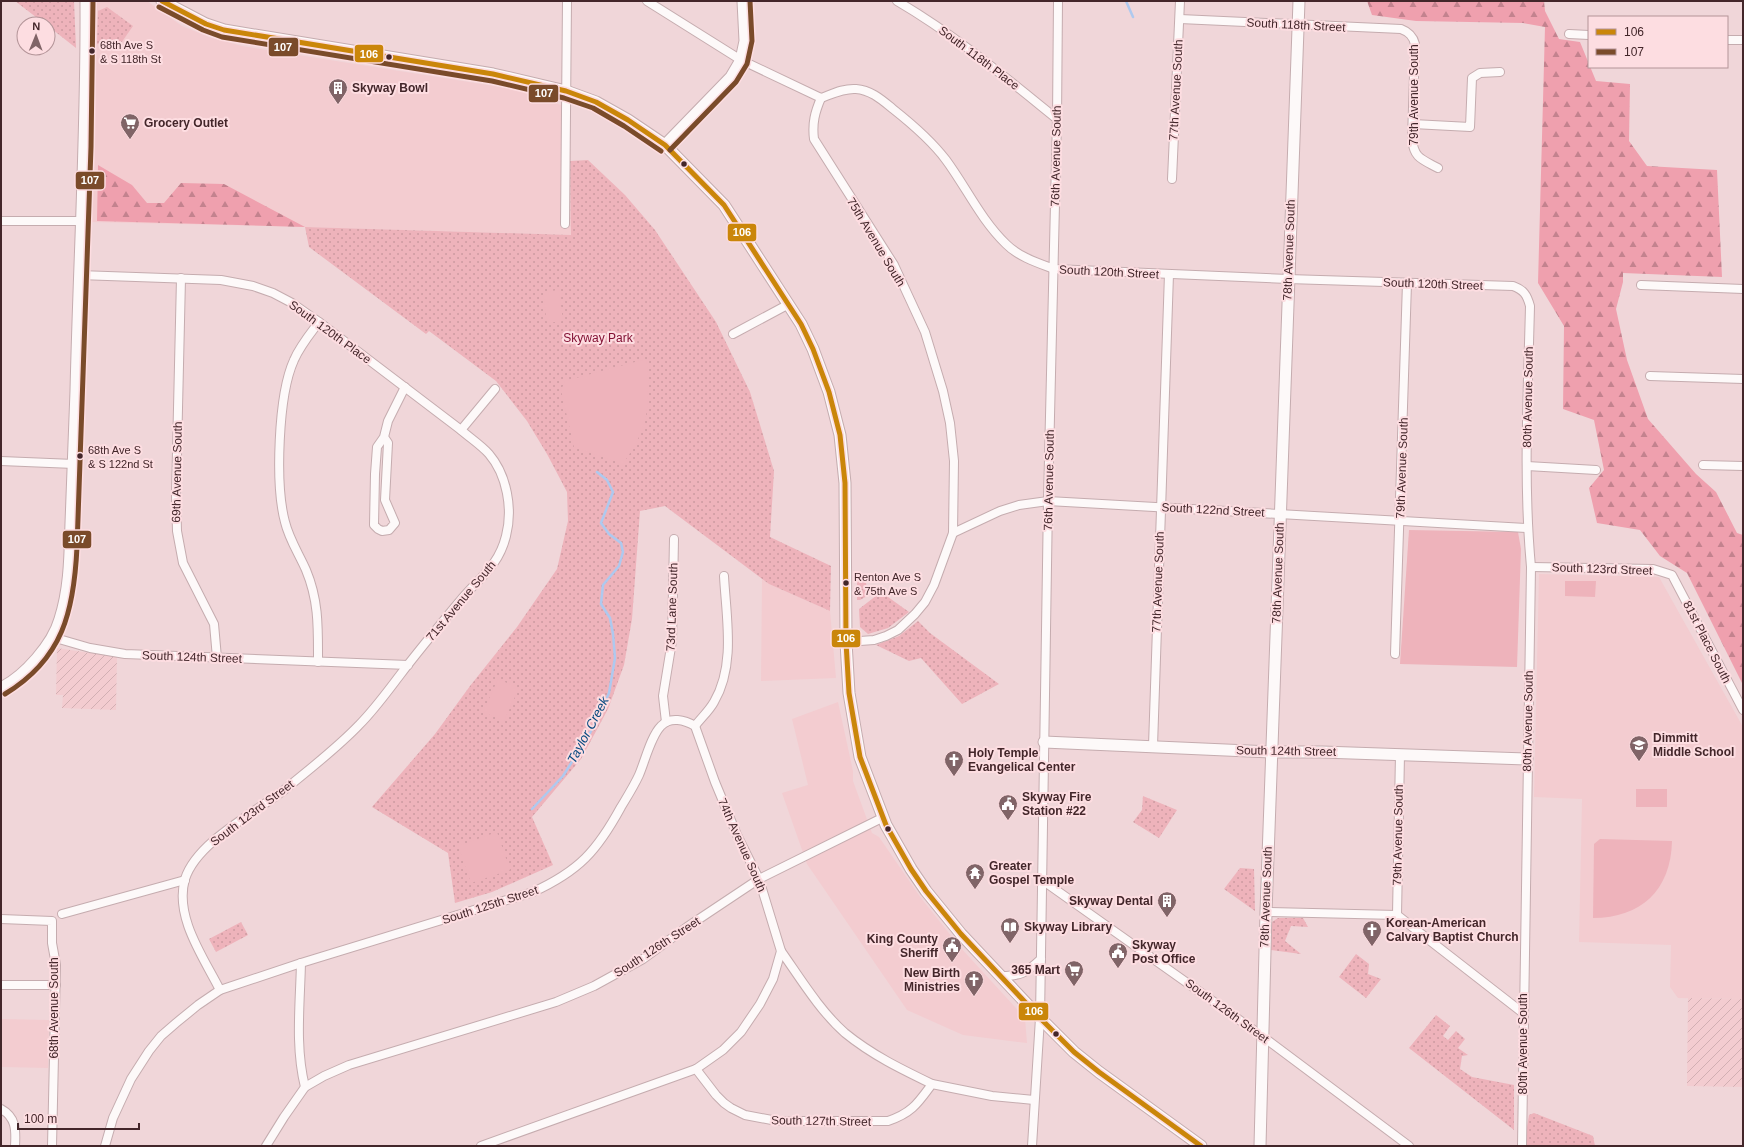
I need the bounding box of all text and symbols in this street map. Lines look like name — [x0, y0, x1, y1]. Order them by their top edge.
street label: South 118th Street — [1246, 15, 1347, 35]
north arrow — [16, 16, 56, 56]
legend — [1588, 16, 1728, 68]
text: N — [32, 20, 40, 32]
street label: South 118th Place — [936, 23, 1022, 93]
text: 106 — [1624, 25, 1644, 39]
line badge: 107 — [268, 37, 299, 57]
place label: 68th Ave S & S 118th St — [100, 39, 161, 65]
street label: 77th Avenue South — [1166, 39, 1186, 141]
text: 107 — [274, 41, 292, 53]
line badge: 106 — [354, 44, 384, 63]
street label: 79th Avenue South — [1407, 44, 1421, 146]
text: 107 — [1624, 45, 1644, 59]
marker: 68th Ave S & S 118th St — [87, 46, 97, 56]
text: 106 — [360, 48, 378, 60]
unlabelled marker — [384, 52, 394, 62]
building icon: Skyway Bowl — [327, 77, 349, 105]
place label: Skyway Bowl — [352, 81, 428, 95]
line badge: 107 — [528, 84, 559, 103]
text: 107 — [535, 87, 553, 99]
street label: 76th Avenue South — [1048, 105, 1064, 207]
supermarket icon: Grocery Outlet — [119, 112, 141, 140]
place label: Grocery Outlet — [144, 116, 228, 130]
unlabelled marker — [679, 159, 689, 169]
line badge: 107 — [75, 171, 105, 190]
text: 107 — [81, 174, 99, 186]
street label: 75th Avenue South — [844, 195, 908, 289]
street label: 78th Avenue South — [1280, 199, 1298, 301]
line badge: 106 — [727, 223, 757, 242]
text: 106 — [733, 226, 751, 238]
street label: South 120th Street — [1059, 262, 1160, 282]
street label: South 120th Street — [1383, 275, 1484, 293]
street label: South 120th Place — [286, 298, 374, 367]
park label: Skyway Park — [563, 331, 634, 345]
street label: 80th Avenue South — [1520, 346, 1536, 448]
street label: 79th Avenue South — [1393, 417, 1411, 519]
street label: 69th Avenue South — [169, 421, 185, 523]
street label: 76th Avenue South — [1041, 429, 1057, 531]
place label: 68th Ave S & S 122nd St — [88, 444, 153, 470]
marker: 68th Ave S & S 122nd St — [75, 451, 85, 461]
street label: South 122nd Street — [1161, 500, 1266, 520]
street label: 78th Avenue South — [1269, 522, 1287, 624]
line badge: 107 — [62, 530, 92, 549]
street label: 77th Avenue South — [1149, 531, 1167, 633]
text: 107 — [68, 533, 86, 545]
street label: 71st Avenue South — [423, 558, 499, 644]
street label: South 123rd Street — [1551, 560, 1653, 578]
street label: 73rd Lane South — [663, 562, 681, 652]
place label: Renton Ave S & 75th Ave S — [854, 571, 921, 597]
marker: Renton Ave S & 75th Ave S — [841, 578, 851, 588]
street label: 81st Place South — [1680, 598, 1734, 686]
line badge: 106 — [831, 629, 861, 648]
text: 106 — [837, 632, 855, 644]
street label: South 124th Street — [142, 648, 243, 666]
street label: 80th Avenue South — [1520, 670, 1536, 772]
water label: Taylor Creek — [564, 693, 613, 766]
place label: Dimmitt Middle School — [1653, 731, 1734, 759]
school or university icon: Dimmitt Middle School — [1628, 734, 1650, 762]
street label: South 124th Street — [1236, 743, 1337, 759]
place label: Holy Temple Evangelical Center — [968, 746, 1076, 774]
church icon: Holy Temple Evangelical Center — [943, 749, 965, 777]
street label: South 123rd Street — [208, 777, 297, 849]
street label: 79th Avenue South — [1390, 784, 1406, 886]
place label: Skyway Fire Station #22 — [1022, 790, 1092, 818]
public building icon: Skyway Fire Station #22 — [997, 793, 1019, 821]
street label: 74th Avenue South — [715, 796, 769, 894]
unlabelled marker — [883, 824, 893, 834]
street label: 78th Avenue South — [1257, 846, 1275, 948]
place label: Greater Gospel Temple — [989, 859, 1074, 887]
temple icon: Greater Gospel Temple — [964, 862, 986, 890]
street label: South 125th Street — [440, 883, 540, 927]
building icon: Skyway Dental — [1156, 890, 1178, 918]
place label: Skyway Dental — [1069, 894, 1153, 908]
street label: South 126th Street — [611, 914, 703, 980]
library icon: Skyway Library — [999, 916, 1021, 944]
place label: Korean-American Calvary Baptist Church — [1386, 916, 1519, 944]
church icon: Korean-American Calvary Baptist Church — [1361, 919, 1383, 947]
place label: Skyway Library — [1024, 920, 1112, 934]
place label: King County Sheriff — [867, 932, 939, 960]
public building icon: King County Sheriff — [941, 935, 963, 963]
place label: Skyway Post Office — [1132, 938, 1196, 966]
public building icon: Skyway Post Office — [1107, 941, 1129, 969]
street label: 68th Avenue South — [47, 957, 61, 1059]
supermarket icon: 365 Mart — [1063, 959, 1085, 987]
place label: 365 Mart — [1011, 963, 1060, 977]
place label: New Birth Ministries — [904, 966, 960, 994]
church icon: New Birth Ministries — [963, 969, 985, 997]
street label: South 126th Street — [1182, 976, 1272, 1046]
street label: 80th Avenue South — [1516, 993, 1530, 1095]
line badge: 106 — [1018, 1002, 1049, 1021]
text: 106 — [1025, 1005, 1043, 1017]
unlabelled marker — [1051, 1029, 1061, 1039]
scale bar — [18, 1105, 139, 1131]
text: 100 m — [24, 1112, 57, 1126]
street label: South 127th Street — [771, 1113, 872, 1129]

